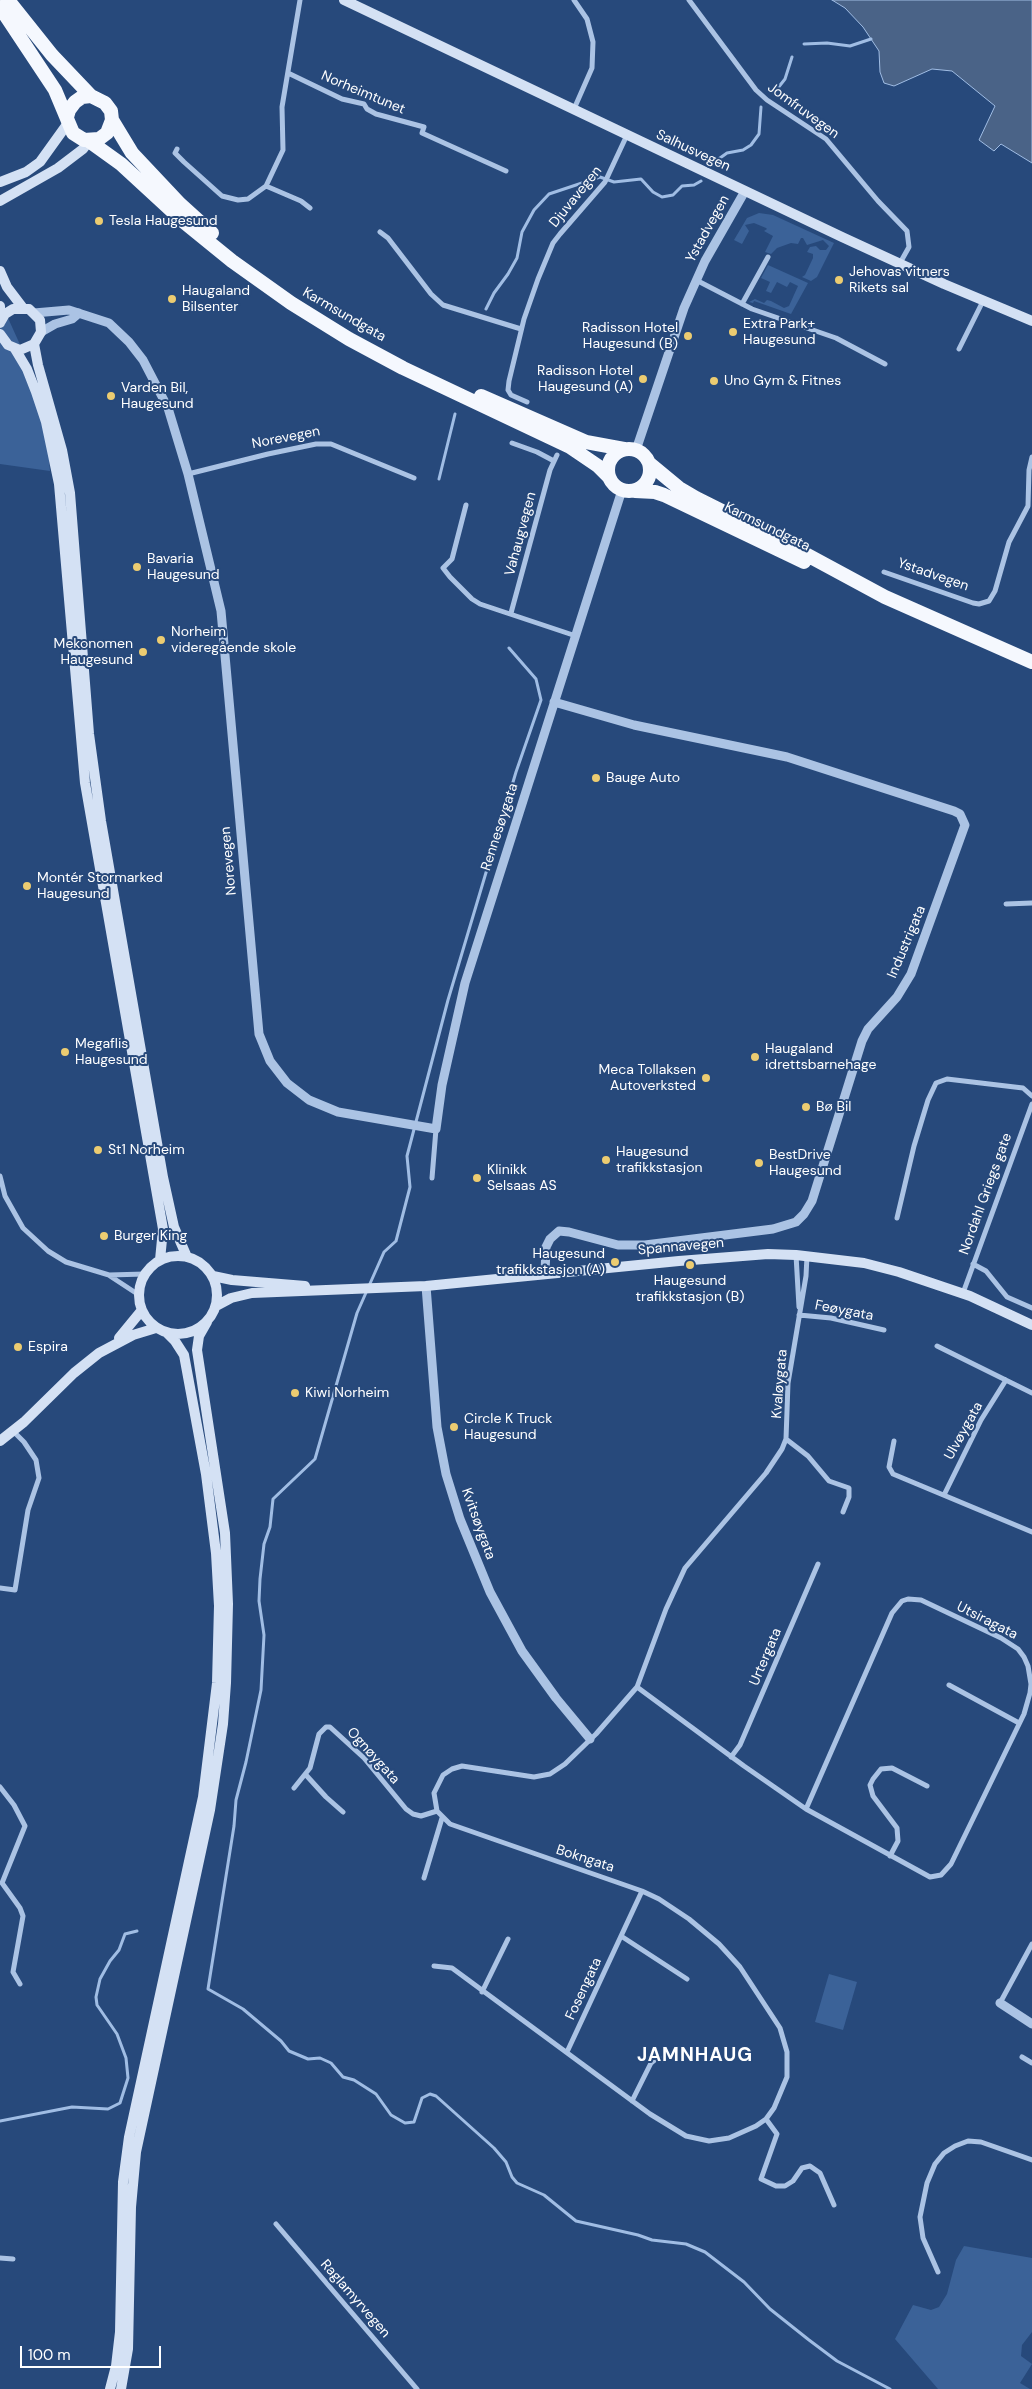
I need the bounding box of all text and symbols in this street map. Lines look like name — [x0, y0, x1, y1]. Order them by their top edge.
street label: Norheimtunet — [318, 68, 408, 118]
street label: Jomfruvegen — [764, 79, 842, 143]
street label: Salhusvegen — [653, 126, 733, 176]
street label: Djuvavegen — [546, 163, 606, 231]
street label: Ystadvegen — [683, 192, 733, 266]
place label: Tesla Haugesund — [109, 213, 218, 229]
marker: Tesla Haugesund — [93, 215, 105, 227]
place label: Jehovas vitners Rikets sal — [849, 264, 950, 296]
marker: Jehovas vitners Rikets sal — [833, 274, 845, 286]
place label: Haugaland Bilsenter — [182, 283, 250, 316]
street label: Karmsundgata — [299, 284, 389, 346]
marker: Haugaland Bilsenter — [166, 293, 178, 305]
place label: Extra Park+ Haugesund — [743, 316, 816, 348]
place label: Radisson Hotel Haugesund (B) — [582, 320, 678, 352]
marker: Extra Park+ Haugesund — [727, 326, 739, 338]
marker: Radisson Hotel Haugesund (B) — [682, 330, 694, 342]
place label: Radisson Hotel Haugesund (A) — [537, 363, 633, 396]
marker: Radisson Hotel Haugesund (A) — [637, 373, 649, 385]
place label: Uno Gym & Fitnes — [724, 373, 841, 389]
marker: Uno Gym & Fitnes — [708, 375, 720, 387]
place label: Varden Bil, Haugesund — [121, 380, 194, 412]
marker: Varden Bil, Haugesund — [105, 390, 117, 402]
street label: Norevegen — [251, 423, 321, 453]
street label: Vahaugvegen — [502, 490, 540, 578]
street label: Karmsundgata — [721, 499, 813, 555]
place label: Bavaria Haugesund — [147, 551, 220, 584]
street label: Ystadvegen — [895, 555, 971, 595]
marker: Bavaria Haugesund — [131, 561, 143, 573]
place label: Norheim videregående skole — [171, 624, 296, 656]
marker: Norheim videregående skole — [155, 634, 167, 646]
place label: Mekonomen Haugesund — [54, 636, 133, 669]
marker: Mekonomen Haugesund — [137, 646, 149, 658]
place label: Bauge Auto — [606, 770, 680, 786]
marker: Bauge Auto — [590, 772, 602, 784]
street label: Rennesøygata — [478, 781, 522, 873]
street label: Norevegen — [218, 826, 240, 896]
place label: Montér Stormarked Haugesund — [37, 870, 163, 902]
marker: Montér Stormarked Haugesund — [21, 880, 33, 892]
street label: Industrigata — [884, 903, 930, 981]
place label: Megaflis Haugesund — [75, 1036, 148, 1068]
place label: Haugaland idrettsbarnehage — [765, 1041, 876, 1074]
marker: Megaflis Haugesund — [59, 1046, 71, 1058]
marker: Haugaland idrettsbarnehage — [749, 1051, 761, 1063]
place label: Meca Tollaksen Autoverksted — [599, 1062, 696, 1094]
marker: Meca Tollaksen Autoverksted — [700, 1072, 712, 1084]
place label: Bø Bil — [816, 1099, 851, 1115]
marker: Bø Bil — [800, 1101, 812, 1113]
street label: Nordahl Griegs gate — [956, 1131, 1016, 1257]
place label: St1 Norheim — [108, 1142, 185, 1158]
marker: St1 Norheim — [92, 1144, 104, 1156]
place label: Haugesund trafikkstasjon — [616, 1144, 702, 1176]
place label: BestDrive Haugesund — [769, 1147, 842, 1180]
marker: Haugesund trafikkstasjon — [600, 1154, 612, 1166]
marker: BestDrive Haugesund — [753, 1157, 765, 1169]
place label: Klinikk Selsaas AS — [487, 1162, 557, 1194]
marker: Klinikk Selsaas AS — [471, 1172, 483, 1184]
place label: Burger King — [114, 1228, 187, 1244]
marker: Burger King — [98, 1230, 110, 1242]
street label: Spannavegen — [637, 1235, 725, 1259]
place label: Haugesund trafikkstasjon (A) — [496, 1246, 605, 1278]
marker: Haugesund trafikkstasjon (A) — [609, 1256, 621, 1268]
marker: Haugesund trafikkstasjon (B) — [684, 1259, 696, 1271]
place label: Haugesund trafikkstasjon (B) — [635, 1273, 745, 1305]
street label: Feøygata — [813, 1297, 875, 1325]
place label: Espira — [28, 1339, 68, 1355]
marker: Espira — [12, 1341, 24, 1353]
street label: Kvaløygata — [769, 1349, 791, 1419]
place label: Kiwi Norheim — [305, 1385, 389, 1401]
marker: Kiwi Norheim — [289, 1387, 301, 1399]
street label: Ulvøygata — [941, 1399, 987, 1463]
place label: Circle K Truck Haugesund — [464, 1411, 552, 1444]
marker: Circle K Truck Haugesund — [448, 1421, 460, 1433]
street label: Kvitsøygata — [457, 1486, 499, 1562]
street label: Utsiragata — [954, 1598, 1020, 1644]
street label: Urtergata — [746, 1626, 786, 1688]
street label: Ognøygata — [343, 1724, 403, 1788]
street label: Bokngata — [554, 1842, 616, 1876]
street label: Fosengata — [562, 1955, 606, 2023]
district label: JAMNHAUG — [636, 2045, 754, 2067]
street label: Raglamyrvegen — [317, 2257, 393, 2341]
scale bar — [22, 2336, 164, 2368]
text: 100 m — [28, 2345, 71, 2365]

